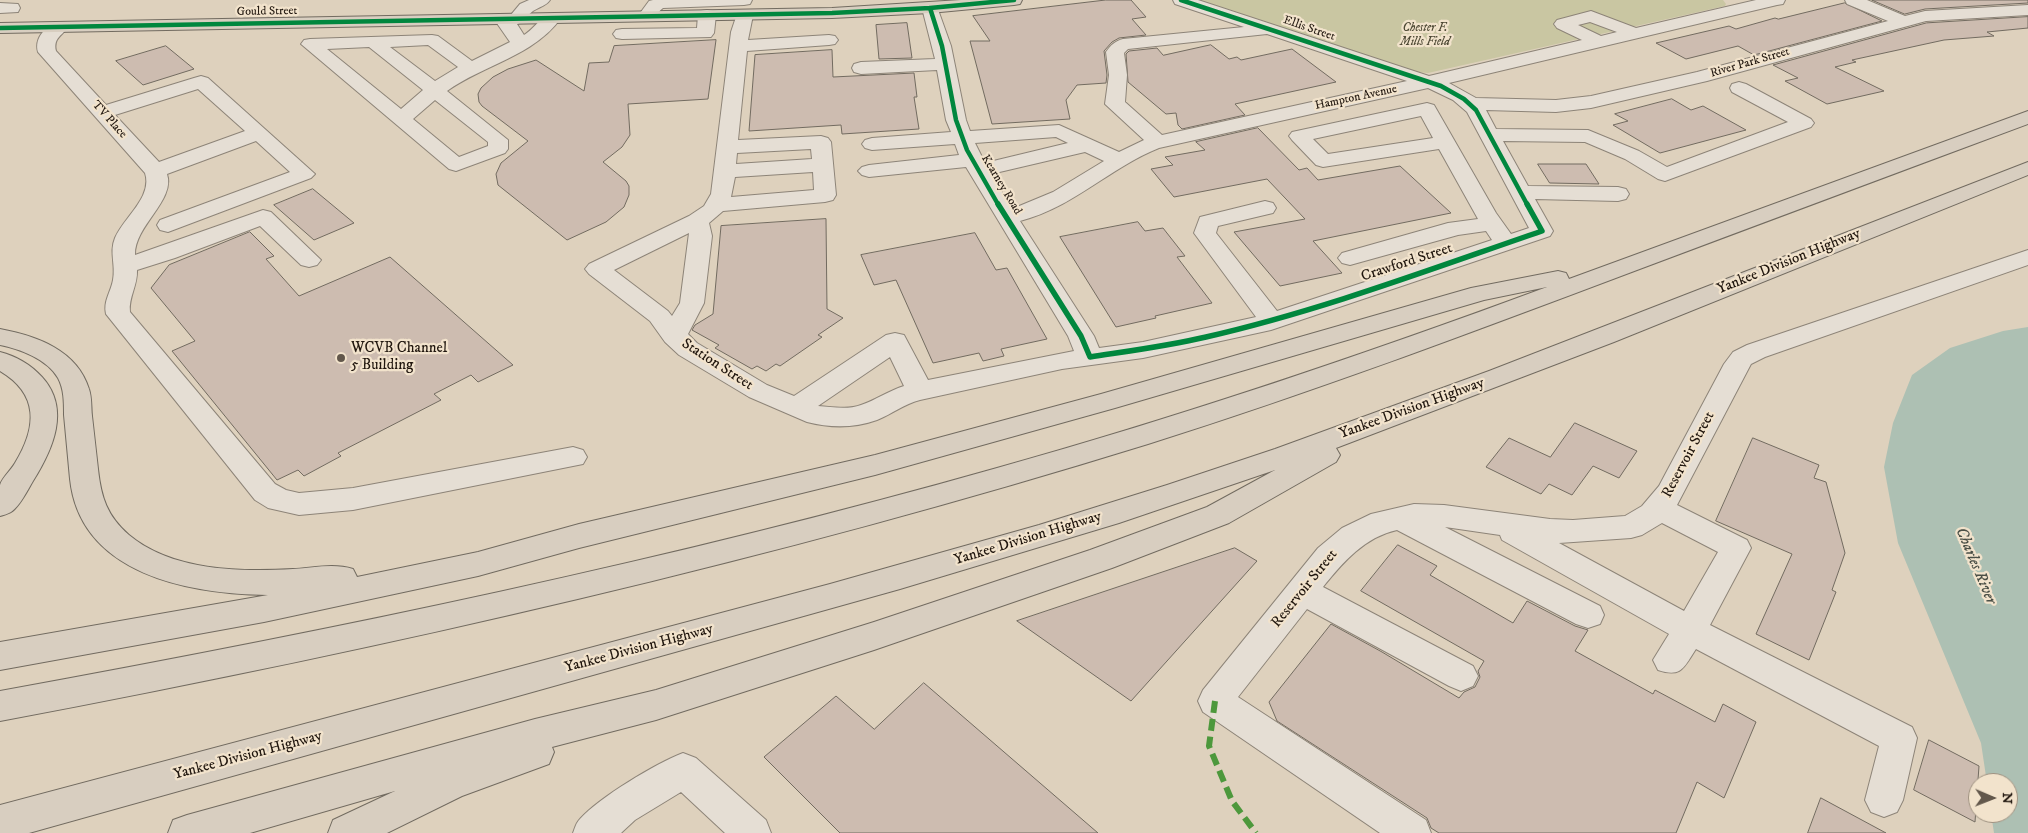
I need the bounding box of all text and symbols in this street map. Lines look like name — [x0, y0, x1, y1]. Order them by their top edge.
street label: Gould Street — [237, 4, 297, 20]
street label: Ellis Street — [1281, 13, 1337, 45]
park label: Chester F. Mills Field — [1400, 22, 1450, 50]
street label: River Park Street — [1709, 45, 1791, 81]
street label: Hampton Avenue — [1314, 82, 1398, 114]
street label: TV Place — [89, 98, 129, 142]
street label: Kearney Road — [978, 153, 1024, 217]
street label: Yankee Division Highway — [1715, 225, 1863, 299]
street label: Crawford Street — [1359, 240, 1455, 286]
street label: Station Street — [678, 335, 756, 395]
place label: WCVB Channel 5 Building — [351, 340, 447, 375]
marker: WCVB Channel 5 Building — [335, 352, 347, 364]
street label: Yankee Division Highway — [1337, 374, 1487, 444]
street label: Reservoir Street — [1659, 409, 1719, 501]
street label: Yankee Division Highway — [952, 508, 1104, 570]
water label: Charles River — [1950, 525, 2000, 607]
street label: Reservoir Street — [1268, 546, 1342, 632]
street label: Yankee Division Highway — [563, 621, 715, 677]
street label: Yankee Division Highway — [172, 728, 324, 784]
north arrow — [1968, 773, 2018, 823]
text: N — [1998, 792, 2016, 804]

